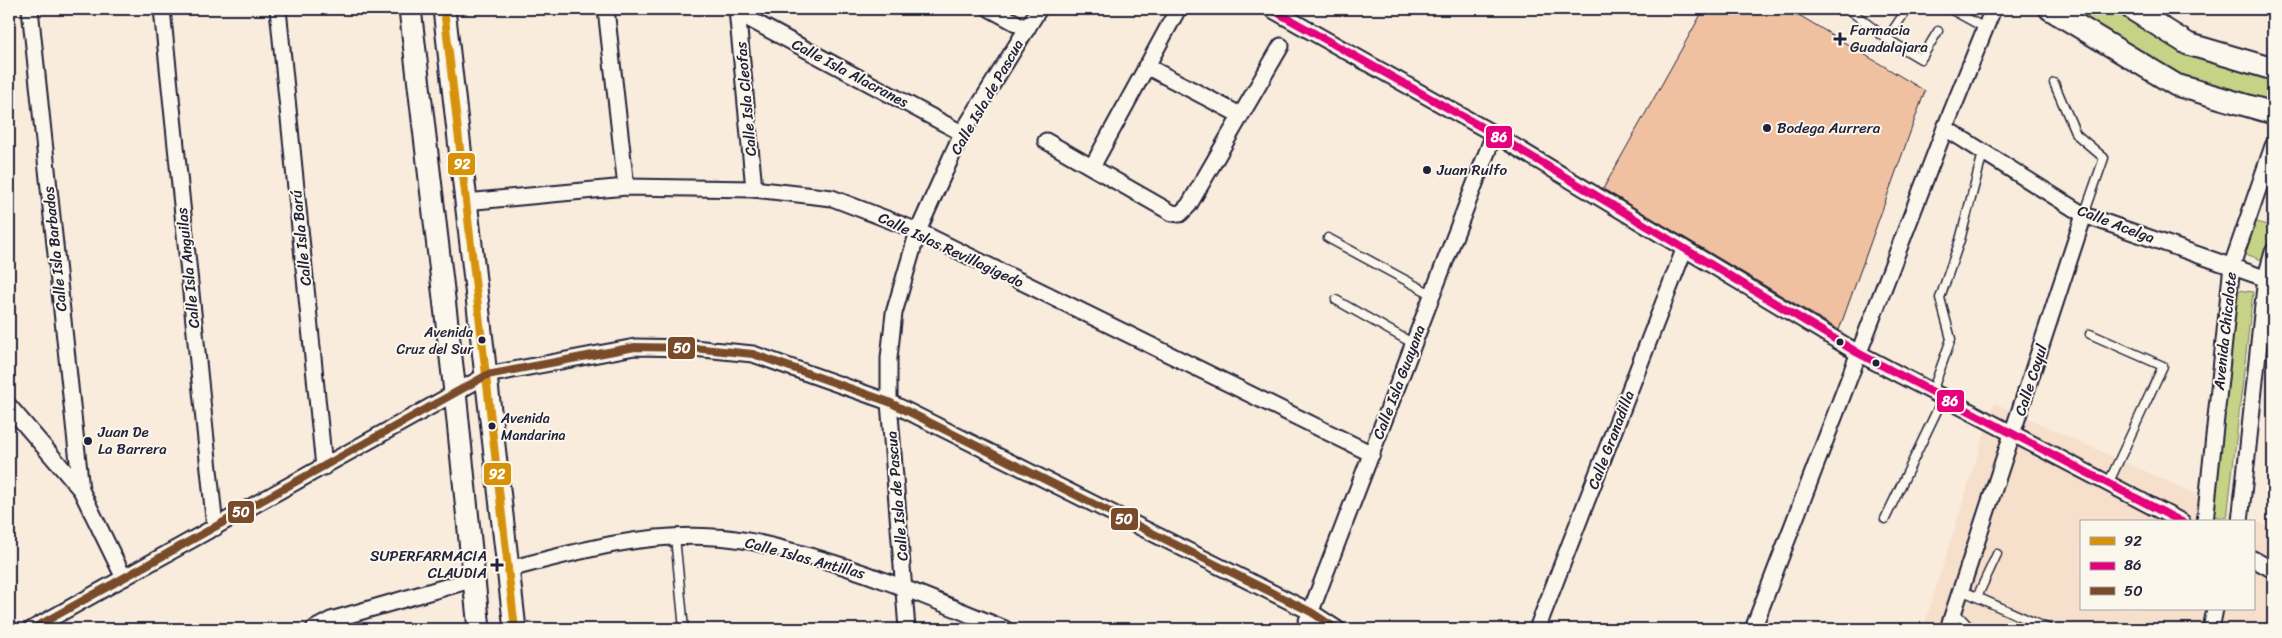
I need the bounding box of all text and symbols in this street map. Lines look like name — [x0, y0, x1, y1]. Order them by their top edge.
place label: Farmacia Guadalajara — [1850, 17, 1928, 60]
street label: Calle Isla Alacranes — [787, 31, 914, 115]
marker: Farmacia Guadalajara — [1834, 33, 1846, 45]
street label: Calle Isla de Pascua — [943, 34, 1031, 160]
street label: Calle Isla Cleofas — [728, 41, 764, 157]
place label: Bodega Aurrera — [1777, 115, 1881, 141]
marker: Bodega Aurrera — [1761, 122, 1773, 134]
line badge: 86 — [1485, 125, 1513, 149]
text: 86 — [1490, 125, 1507, 150]
line badge: 92 — [447, 152, 476, 176]
text: 92 — [454, 152, 471, 177]
place label: Juan Rulfo — [1436, 157, 1508, 183]
marker: Juan Rulfo — [1421, 164, 1433, 176]
street label: Calle Isla Barbados — [35, 185, 75, 313]
street label: Calle Isla Barú — [283, 188, 319, 287]
street label: Calle Acelga — [2074, 197, 2159, 251]
street label: Calle Islas Revillagigedo — [874, 205, 1029, 295]
street label: Calle Isla Anguilas — [169, 206, 207, 330]
street label: Avenida Chicalote — [2206, 270, 2244, 392]
place label: Avenida Cruz del Sur — [396, 320, 474, 362]
street label: Calle Isla Guayana — [1365, 321, 1433, 443]
marker: Avenida Cruz del Sur — [477, 335, 487, 345]
line badge: 50 — [667, 336, 696, 360]
text: 50 — [673, 336, 691, 361]
unlabelled marker — [1835, 337, 1845, 347]
street label: Calle Coyul — [2007, 340, 2055, 419]
unlabelled marker — [1871, 358, 1881, 368]
street label: Calle Granadilla — [1580, 386, 1642, 493]
line badge: 86 — [1936, 389, 1965, 413]
text: 86 — [1941, 389, 1958, 414]
place label: Avenida Mandarina — [500, 406, 566, 448]
place label: Juan De La Barrera — [97, 419, 167, 462]
marker: Avenida Mandarina — [487, 421, 497, 431]
street label: Calle Isla de Pascua — [878, 430, 916, 562]
marker: Juan De La Barrera — [82, 435, 94, 447]
line badge: 92 — [483, 462, 512, 486]
text: 92 — [489, 462, 506, 487]
line badge: 50 — [227, 500, 255, 524]
text: 50 — [232, 500, 250, 525]
line badge: 50 — [1110, 507, 1139, 531]
text: 50 — [1115, 507, 1133, 532]
legend — [2080, 520, 2254, 610]
text: 92 — [2124, 528, 2142, 554]
street label: Calle Islas Antillas — [742, 529, 868, 587]
place label: SUPERFARMACIA CLAUDIA — [370, 543, 487, 586]
text: 86 — [2124, 552, 2142, 578]
marker: SUPERFARMACIA CLAUDIA — [491, 559, 503, 571]
text: 50 — [2124, 578, 2143, 604]

